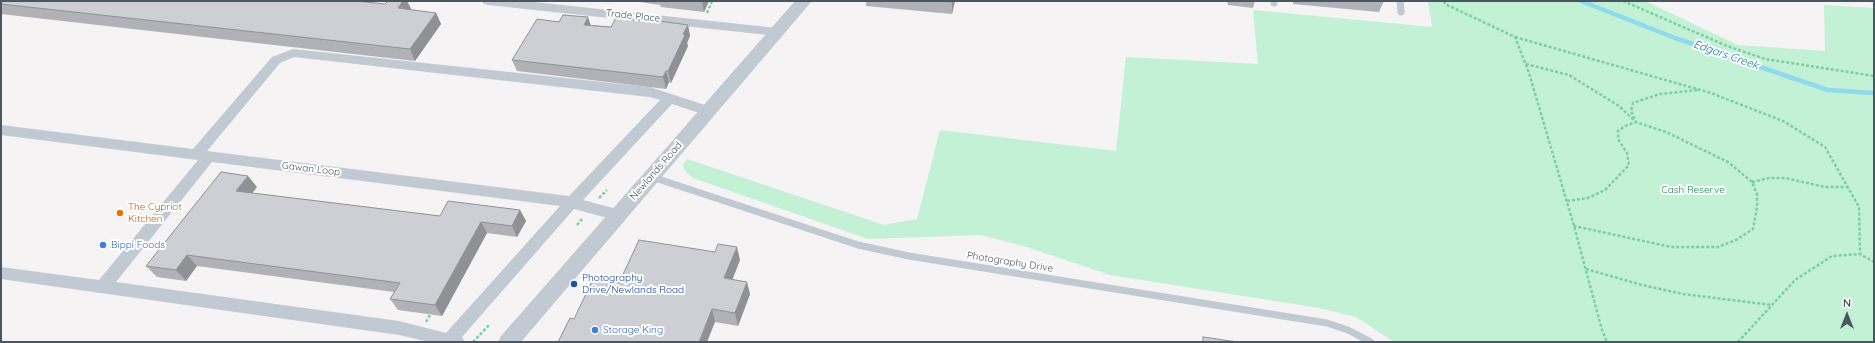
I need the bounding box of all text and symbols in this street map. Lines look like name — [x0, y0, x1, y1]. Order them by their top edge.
street label: Trade Place — [605, 7, 661, 25]
water label: Edgars Creek — [1692, 38, 1760, 72]
street label: Newlands Road — [628, 140, 684, 202]
street label: Gawan Loop — [281, 159, 341, 179]
park label: Cash Reserve — [1661, 184, 1725, 196]
place label: The Cypriot Kitchen — [128, 201, 182, 224]
marker: The Cypriot Kitchen — [115, 208, 125, 218]
place label: Bippi Foods — [111, 239, 165, 251]
marker: Bippi Foods — [98, 240, 108, 250]
street label: Photography Drive — [966, 249, 1054, 275]
place label: Photography Drive/Newlands Road — [582, 272, 684, 296]
marker: Photography Drive/Newlands Road — [569, 279, 579, 289]
north arrow — [1827, 295, 1867, 335]
text: N — [1843, 296, 1851, 310]
place label: Storage King — [603, 324, 663, 336]
marker: Storage King — [590, 325, 600, 335]

